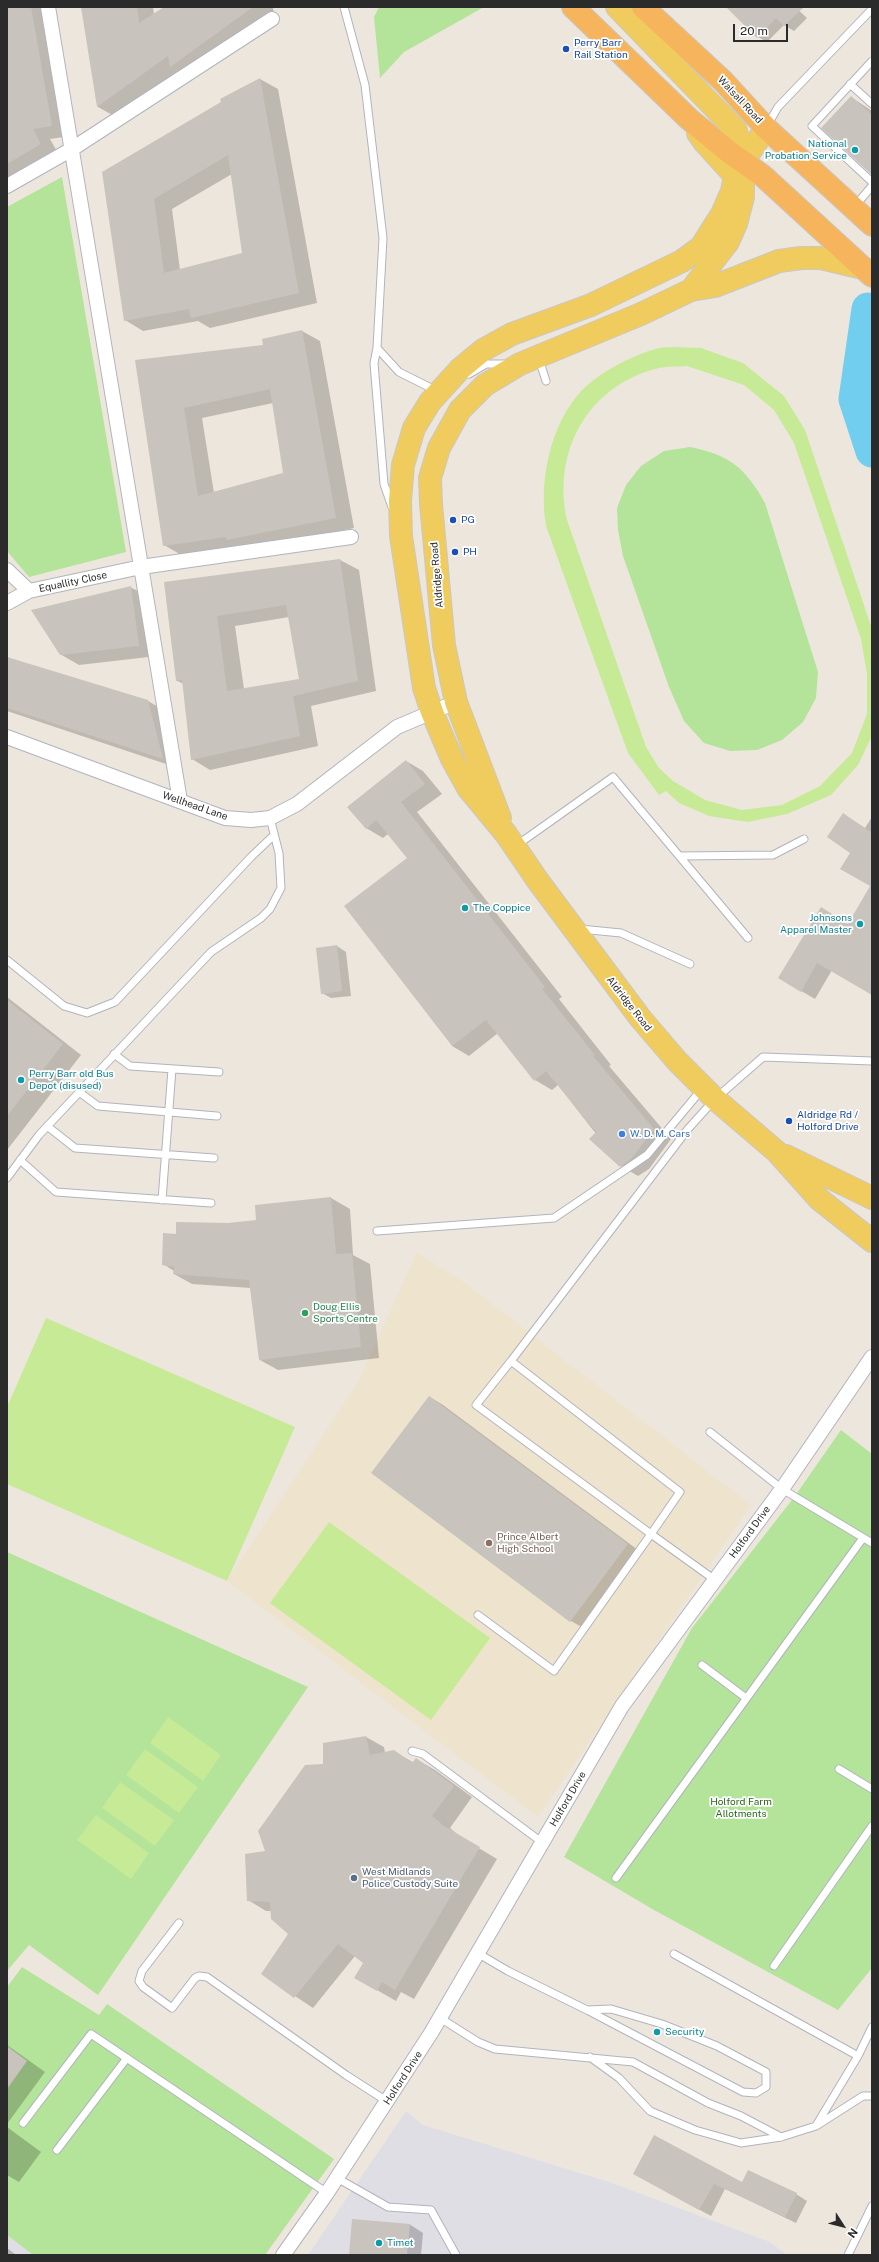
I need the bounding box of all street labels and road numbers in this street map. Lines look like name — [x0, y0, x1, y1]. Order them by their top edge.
street label: Walsall Road — [715, 74, 765, 126]
street label: Aldridge Road — [428, 542, 446, 608]
street label: Equallity Close — [38, 569, 108, 595]
street label: Wellhead Lane — [161, 789, 229, 823]
street label: Aldridge Road — [604, 974, 654, 1034]
street label: Holford Drive — [727, 1503, 773, 1561]
street label: Holford Drive — [547, 1769, 589, 1829]
street label: Holford Drive — [381, 2049, 425, 2107]

